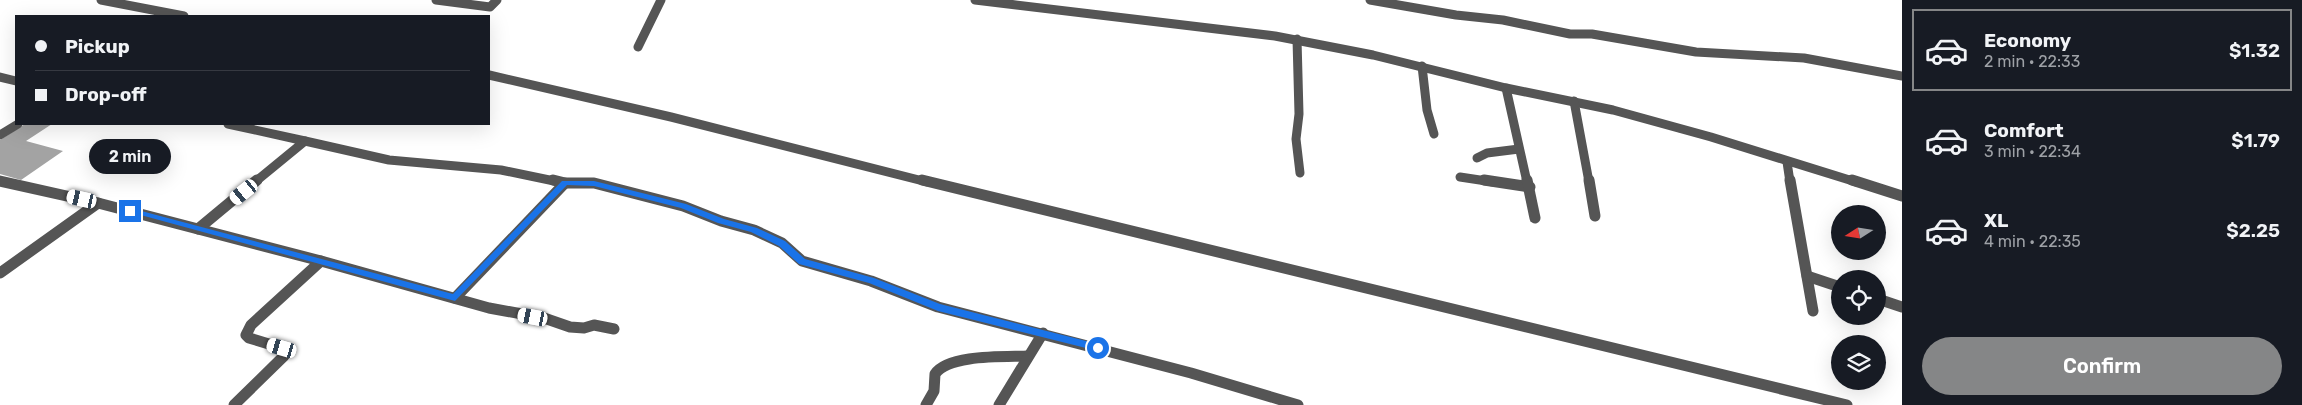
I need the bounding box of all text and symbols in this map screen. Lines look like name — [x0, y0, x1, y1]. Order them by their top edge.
icon: car — [1924, 28, 1969, 73]
text: Economy — [1984, 29, 2071, 52]
text: Pickup — [65, 35, 130, 58]
text: $1.32 — [2229, 39, 2280, 62]
text: 2 min · 22:33 — [1984, 52, 2080, 71]
text: Drop-off — [65, 83, 147, 106]
icon: car — [1924, 118, 1969, 163]
text: Comfort — [1984, 119, 2064, 142]
text: $1.79 — [2231, 129, 2280, 152]
callout: 2 min — [89, 138, 171, 174]
text: 3 min · 22:34 — [1984, 142, 2081, 161]
text: 2 min — [109, 147, 151, 166]
car — [227, 177, 260, 207]
car — [65, 188, 98, 210]
route end — [119, 200, 141, 222]
north arrow — [1831, 205, 1886, 260]
map controls — [1831, 205, 1886, 390]
icon: car — [1924, 208, 1969, 253]
text: XL — [1984, 209, 2008, 232]
text: $2.25 — [2226, 219, 2280, 242]
text: 4 min · 22:35 — [1984, 232, 2081, 251]
button: locate — [1831, 270, 1886, 325]
car — [516, 307, 549, 327]
button: layers — [1831, 335, 1886, 390]
car — [265, 337, 298, 359]
route start — [1087, 337, 1109, 359]
button: Confirm — [1922, 337, 2282, 395]

